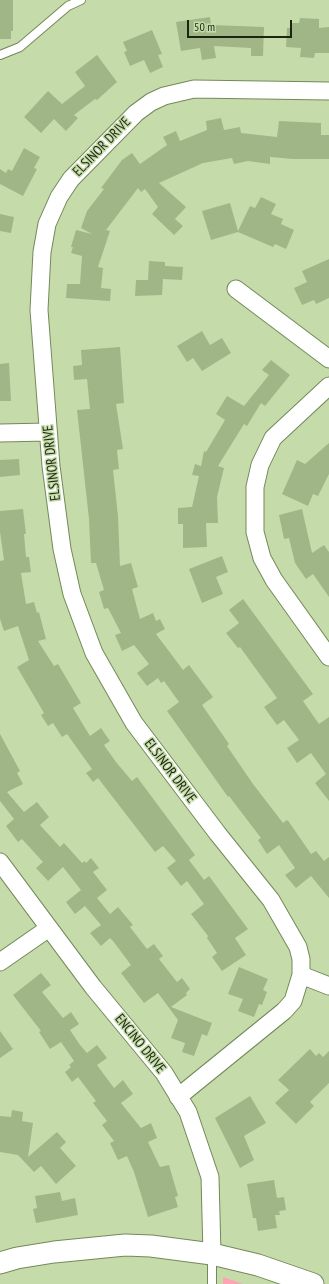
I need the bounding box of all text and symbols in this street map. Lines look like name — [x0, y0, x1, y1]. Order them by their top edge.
scale bar — [189, 12, 294, 38]
text: 50 m — [194, 19, 215, 34]
street label: ELSINOR DRIVE — [70, 114, 134, 180]
street label: ELSINOR DRIVE — [40, 424, 64, 502]
street label: ELSINOR DRIVE — [140, 736, 200, 806]
street label: ENCINO DRIVE — [111, 1011, 169, 1077]

